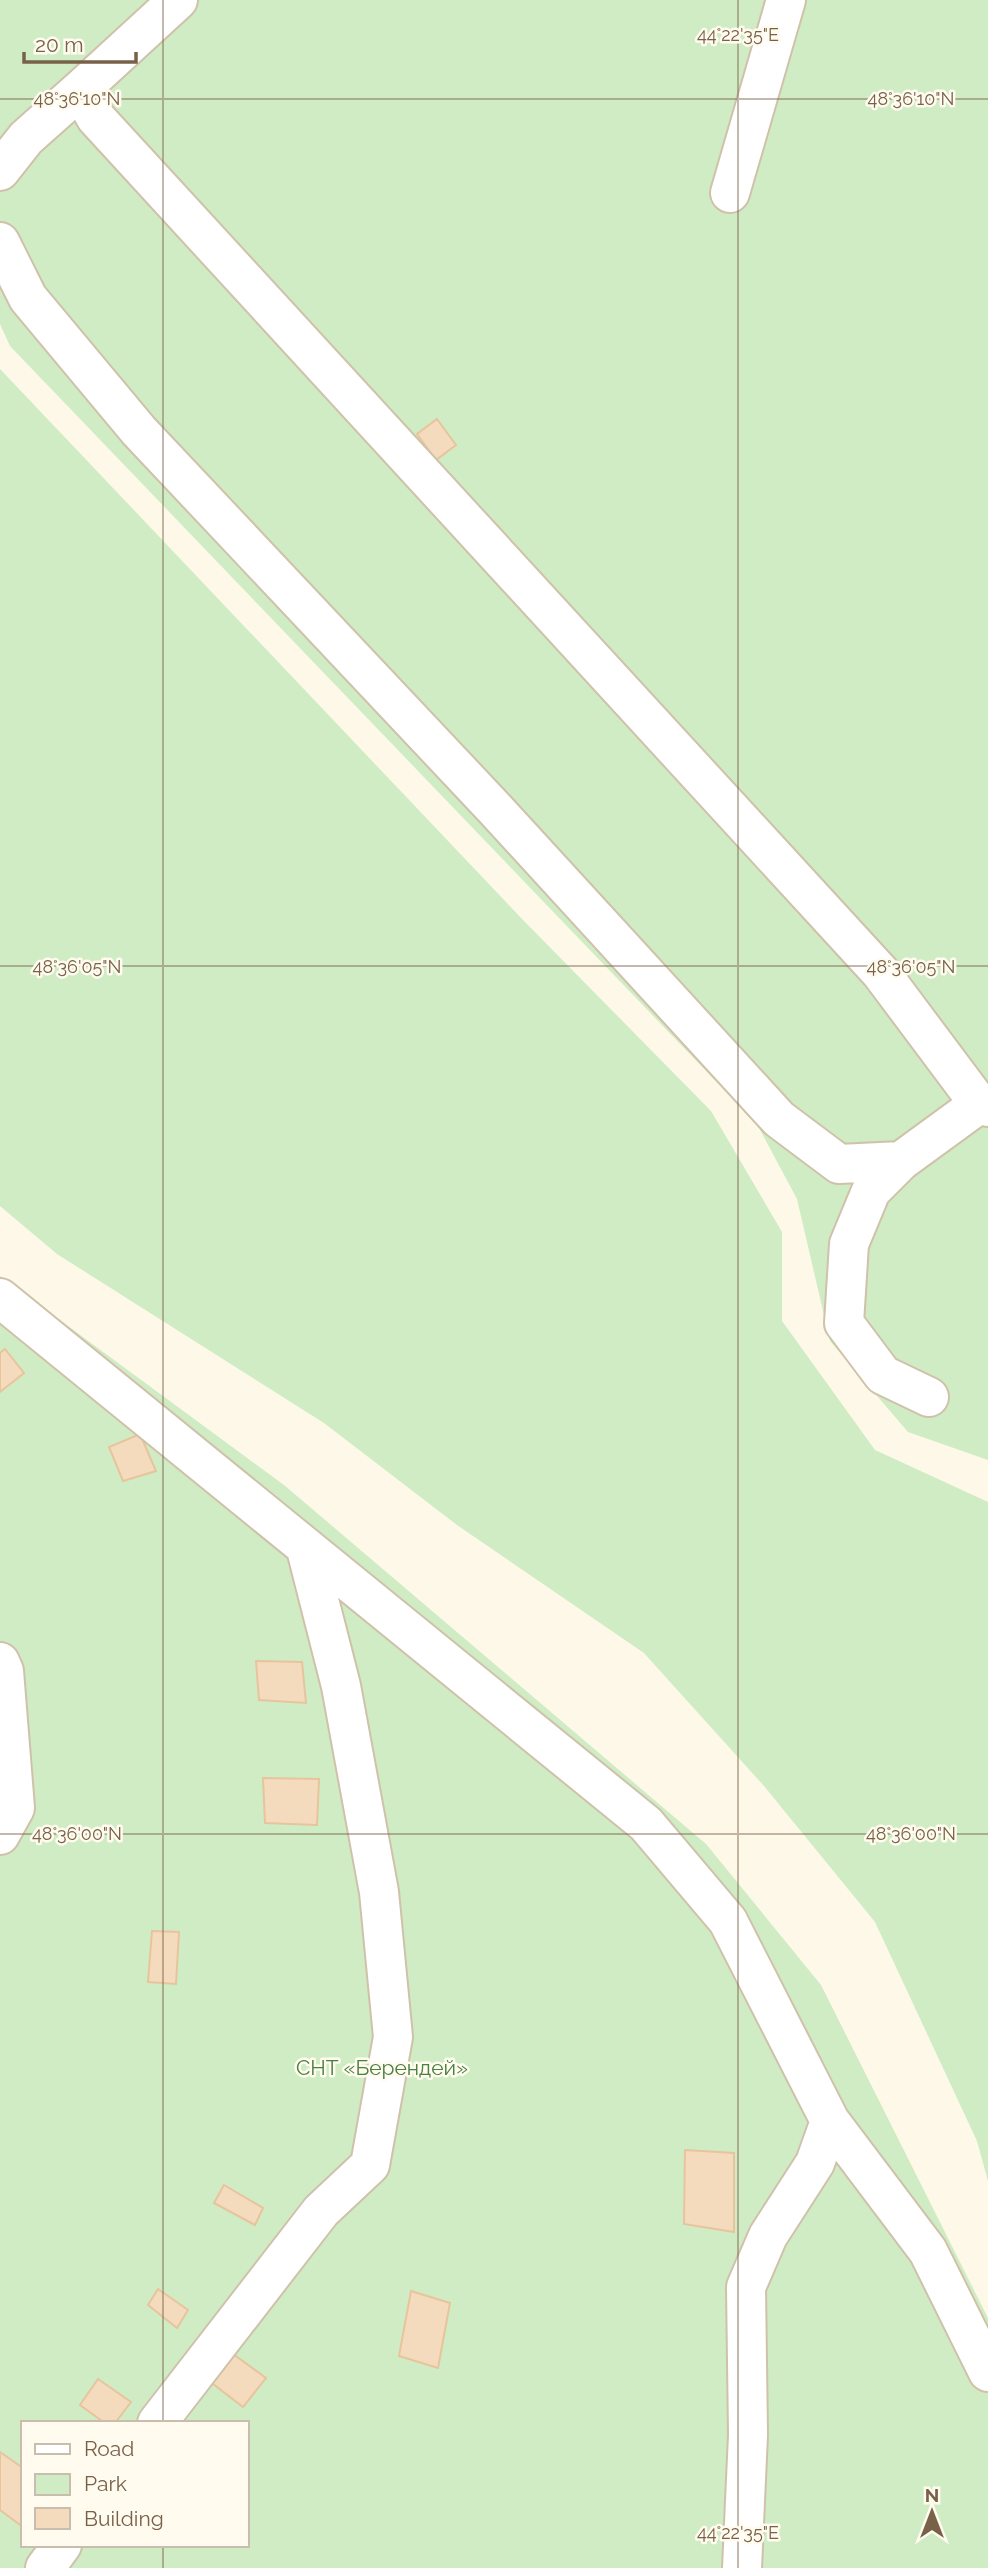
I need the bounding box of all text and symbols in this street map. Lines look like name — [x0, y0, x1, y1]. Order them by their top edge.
scale bar — [24, 21, 136, 65]
text: 44°22'35"E — [697, 24, 779, 45]
text: 20 m — [35, 32, 83, 57]
text: 48°36'10"N — [34, 88, 120, 109]
text: 48°36'10"N — [868, 88, 954, 109]
text: 48°36'05"N — [33, 956, 121, 977]
text: 48°36'05"N — [867, 956, 955, 977]
text: 48°36'00"N — [32, 1823, 122, 1844]
text: 48°36'00"N — [866, 1823, 956, 1844]
park label: СНТ «Берендей» — [296, 2055, 468, 2080]
legend — [21, 2421, 248, 2547]
text: Road — [84, 2436, 134, 2461]
text: Park — [84, 2471, 127, 2496]
north arrow — [897, 2477, 967, 2547]
text: N — [925, 2484, 939, 2506]
text: Building — [84, 2506, 164, 2531]
text: 44°22'35"E — [697, 2522, 779, 2543]

